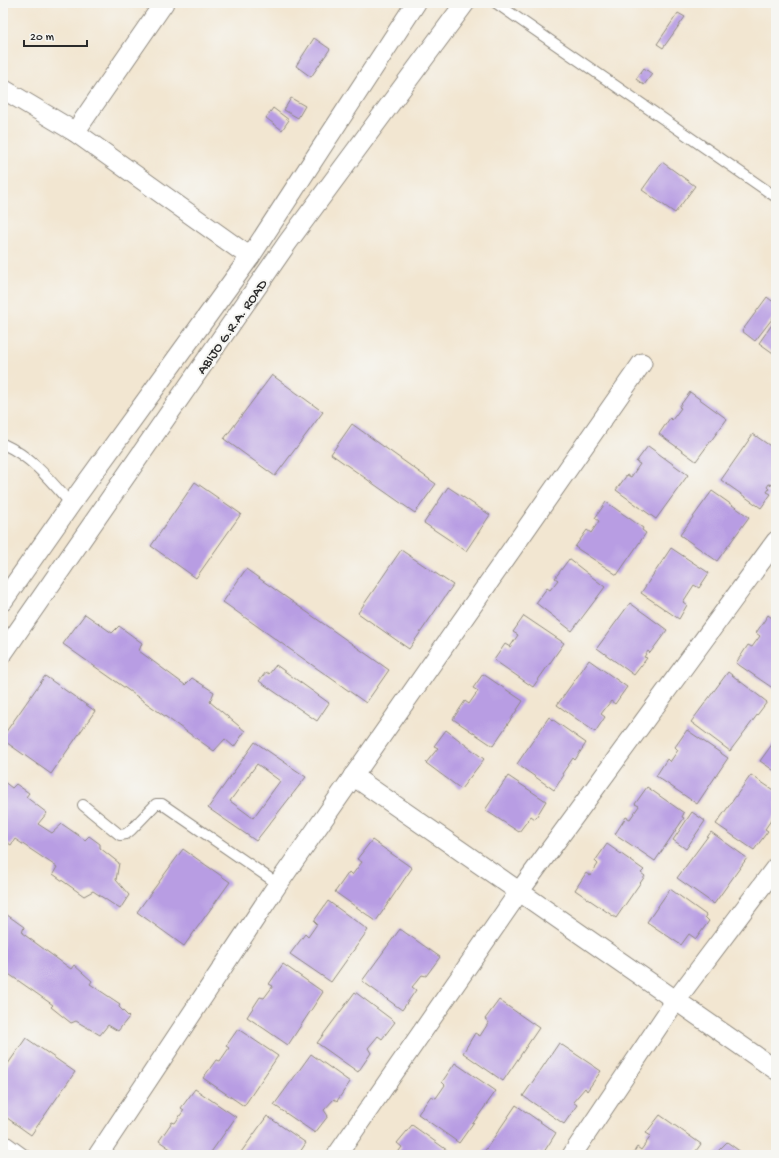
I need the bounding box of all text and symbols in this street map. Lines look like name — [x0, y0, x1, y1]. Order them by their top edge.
scale bar — [24, 22, 87, 48]
text: 20 m — [30, 31, 55, 45]
street label: ABIJO G.R.A. ROAD — [194, 276, 273, 378]

